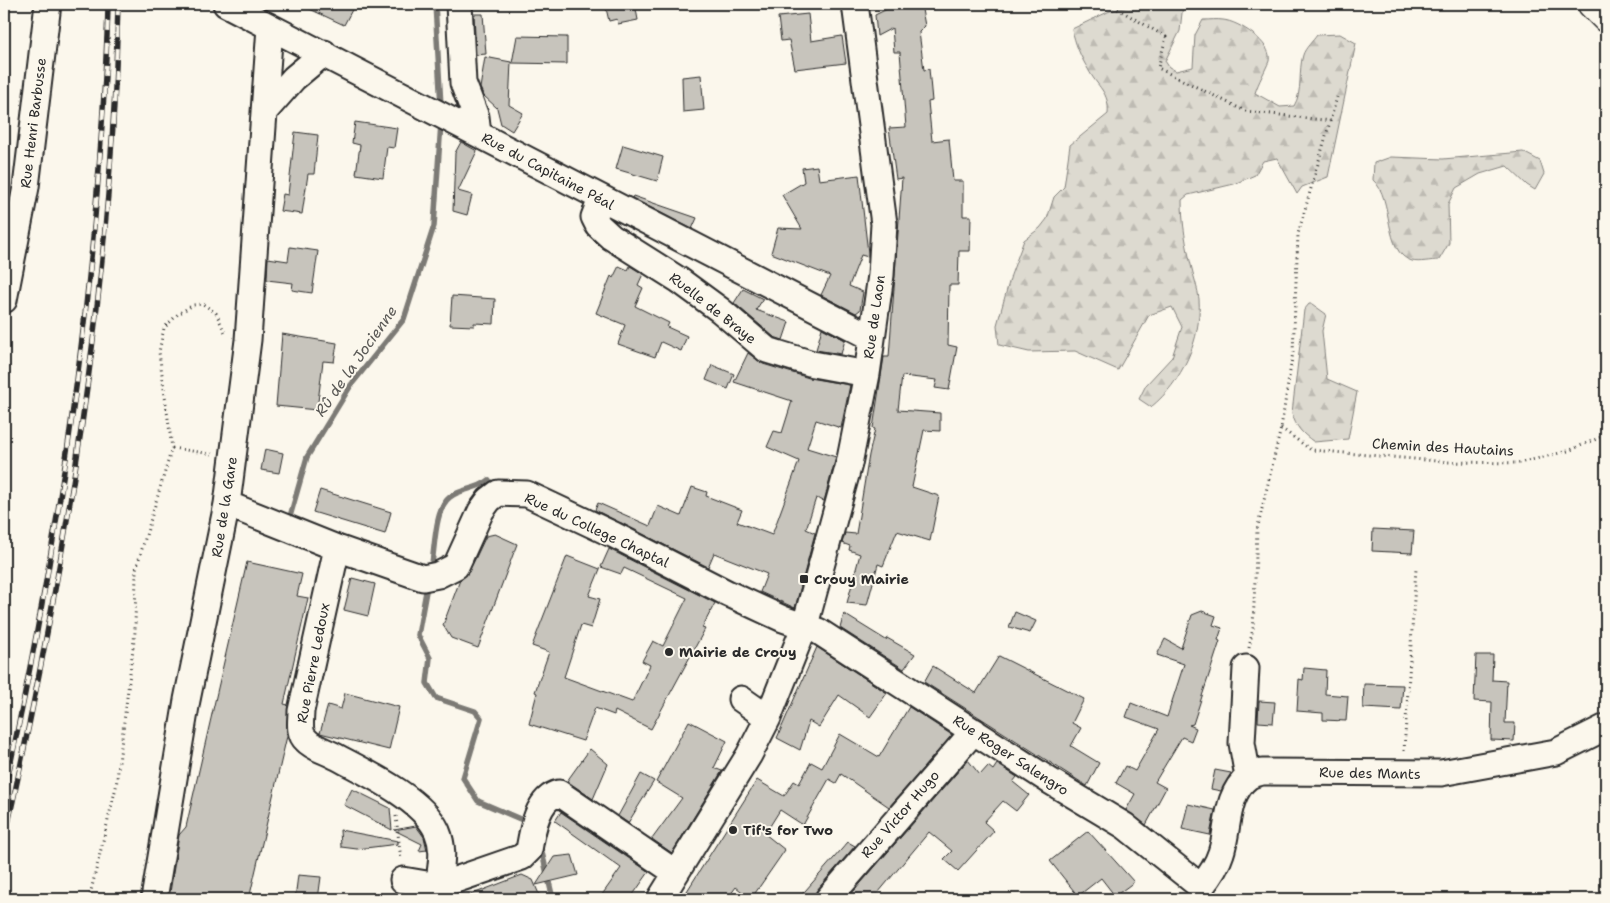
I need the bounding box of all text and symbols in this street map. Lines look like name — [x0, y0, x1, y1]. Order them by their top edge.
street label: Rue Henri Barbusse — [16, 57, 50, 189]
street label: Rue du Capitaine Péal — [479, 128, 618, 214]
street label: Ruelle de Braye — [666, 268, 760, 348]
street label: Rue de Laon — [859, 273, 889, 360]
water label: Rû de la Jocienne — [310, 302, 402, 420]
street label: Chemin des Hautains — [1372, 434, 1515, 460]
street label: Rue de la Gare — [207, 455, 241, 559]
street label: Rue du College Chaptal — [522, 489, 673, 572]
place label: Crouy Mairie — [814, 570, 909, 588]
marker: Crouy Mairie — [798, 573, 810, 585]
street label: Rue Pierre Ledoux — [293, 601, 333, 725]
place label: Mairie de Crouy — [679, 643, 797, 661]
marker: Mairie de Crouy — [663, 646, 675, 658]
street label: Rue Roger Salengro — [950, 711, 1072, 799]
street label: Rue des Mants — [1319, 763, 1421, 783]
street label: Rue Victor Hugo — [857, 766, 943, 862]
place label: Tif's for Two — [743, 821, 833, 839]
marker: Tif's for Two — [727, 824, 739, 836]

